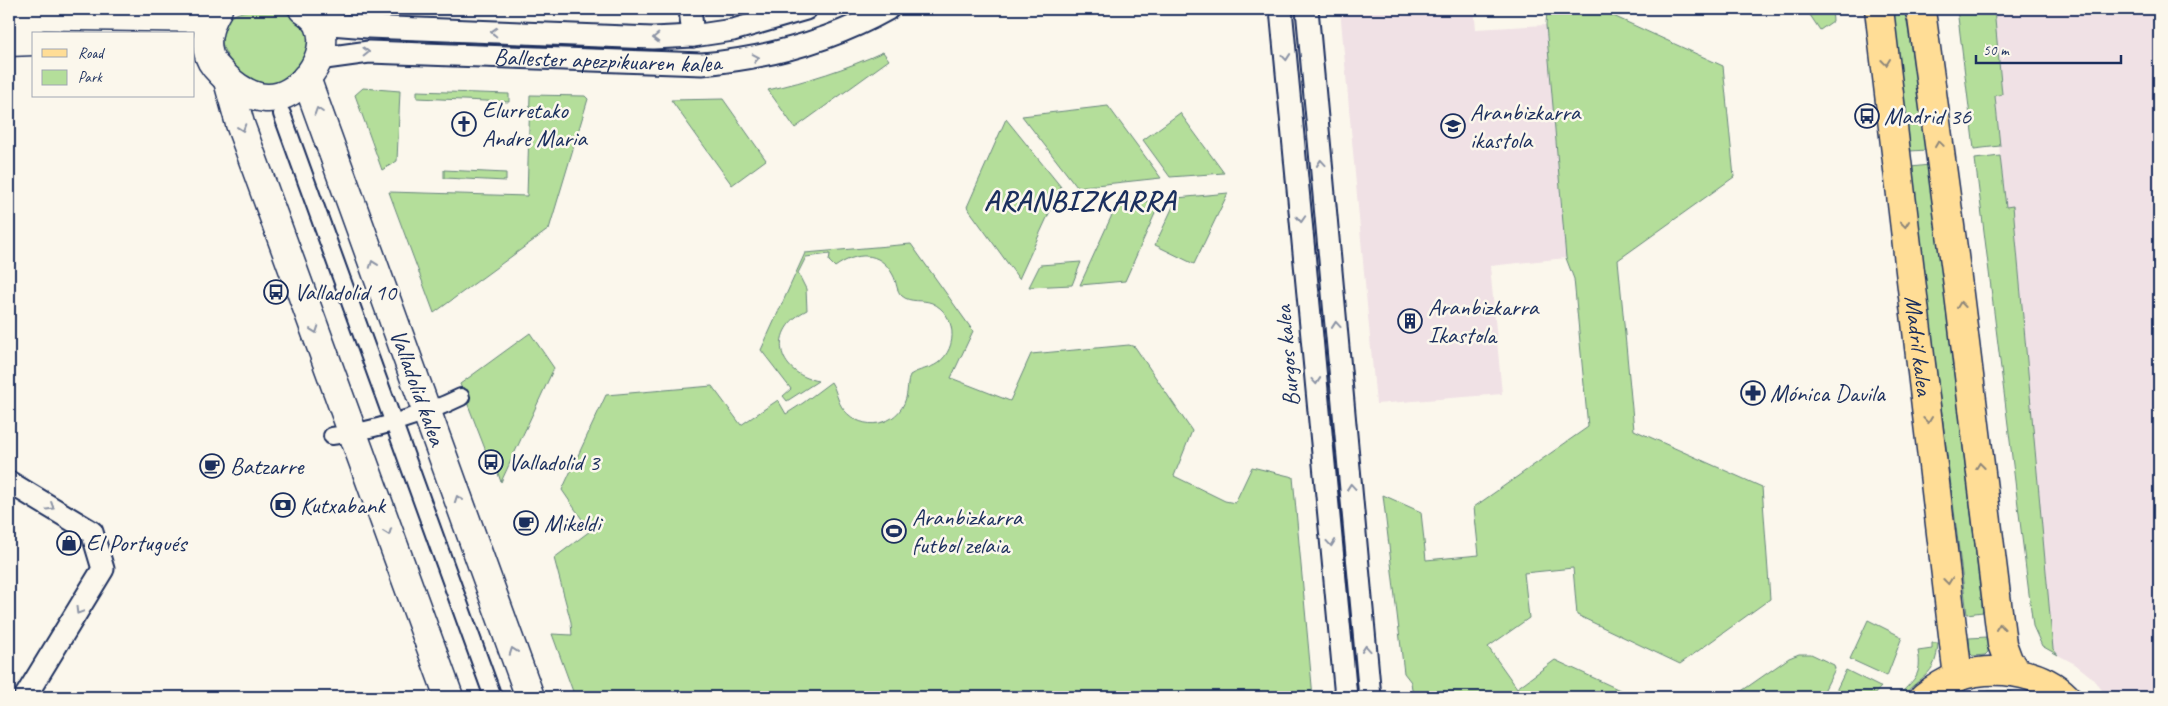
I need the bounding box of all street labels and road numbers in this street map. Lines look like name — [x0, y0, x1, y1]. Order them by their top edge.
street label: Ballester apezpikuaren kalea — [493, 42, 725, 79]
street label: Madril kalea — [1898, 294, 1940, 399]
street label: Burgos kalea — [1268, 303, 1306, 408]
street label: Valladolid kalea — [383, 325, 453, 451]

